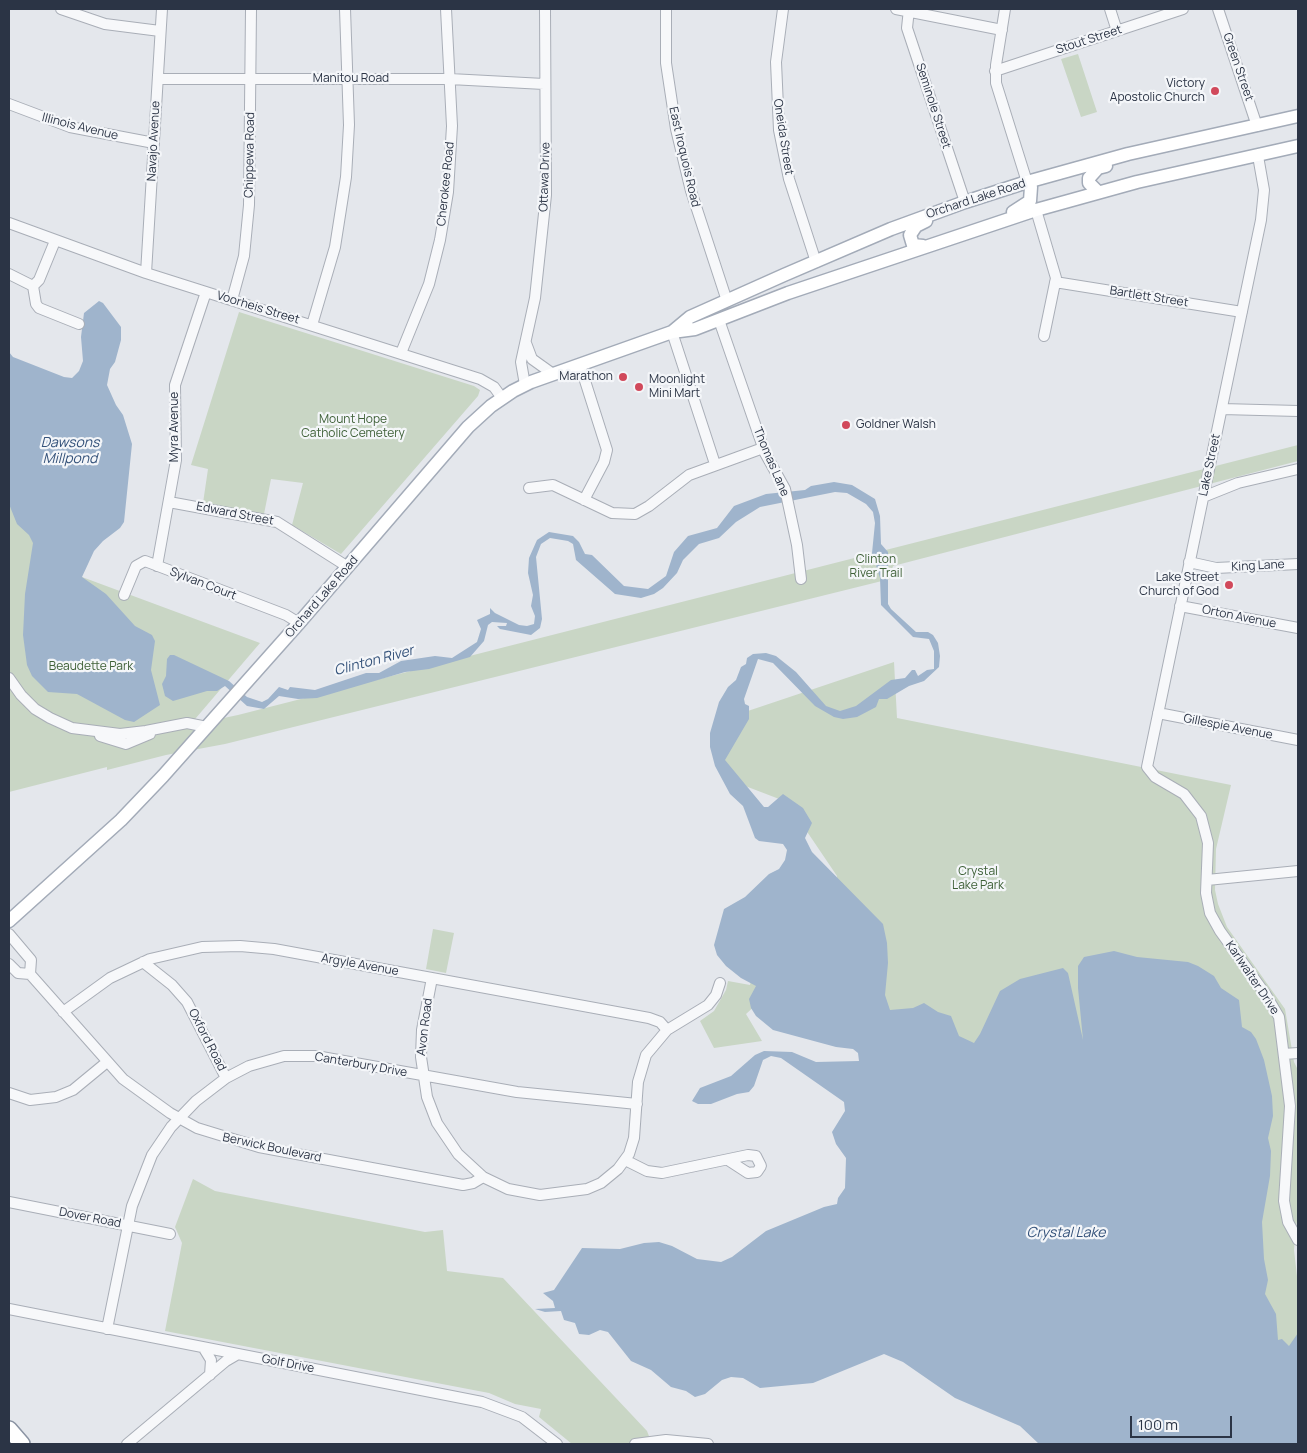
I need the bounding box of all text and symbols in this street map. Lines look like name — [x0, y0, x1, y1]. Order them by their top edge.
street label: Stout Street — [1054, 23, 1124, 57]
street label: Green Street — [1220, 31, 1256, 103]
street label: Seminole Street — [912, 62, 954, 150]
street label: Manitou Road — [313, 72, 389, 86]
place label: Victory Apostolic Church — [1110, 77, 1205, 105]
marker: Victory Apostolic Church — [1209, 85, 1221, 97]
street label: Oneida Street — [770, 98, 796, 176]
street label: Navajo Avenue — [145, 100, 163, 182]
street label: East Iroquois Road — [665, 105, 703, 209]
street label: Illinois Avenue — [40, 111, 120, 143]
street label: Chippewa Road — [242, 112, 258, 198]
street label: Cherokee Road — [434, 141, 458, 227]
street label: Ottawa Drive — [537, 142, 553, 212]
street label: Orchard Lake Road — [925, 176, 1027, 222]
street label: Bartlett Street — [1109, 284, 1189, 310]
street label: Voorheis Street — [215, 289, 301, 327]
place label: Marathon — [559, 370, 613, 384]
marker: Marathon — [617, 371, 629, 383]
place label: Moonlight Mini Mart — [649, 373, 705, 401]
marker: Moonlight Mini Mart — [633, 381, 645, 393]
street label: Myra Avenue — [168, 392, 182, 462]
park label: Mount Hope Catholic Cemetery — [301, 413, 405, 441]
place label: Goldner Walsh — [856, 418, 936, 432]
marker: Goldner Walsh — [840, 419, 852, 431]
street label: Thomas Lane — [750, 425, 792, 499]
street label: Lake Street — [1196, 433, 1224, 497]
water label: Dawsons Millpond — [41, 435, 99, 468]
street label: Edward Street — [195, 499, 275, 529]
street label: Orchard Lake Road — [283, 553, 361, 641]
park label: Clinton River Trail — [850, 553, 902, 581]
street label: King Lane — [1231, 557, 1285, 575]
street label: Sylvan Court — [168, 565, 238, 603]
place label: Lake Street Church of God — [1139, 571, 1219, 599]
marker: Lake Street Church of God — [1223, 579, 1235, 591]
street label: Orton Avenue — [1201, 603, 1277, 631]
water label: Clinton River — [332, 642, 416, 680]
park label: Beaudette Park — [49, 660, 133, 674]
street label: Gillespie Avenue — [1182, 711, 1274, 743]
park label: Crystal Lake Park — [952, 865, 1004, 893]
street label: Karlwalter Drive — [1222, 938, 1282, 1018]
street label: Argyle Avenue — [320, 951, 400, 979]
street label: Avon Road — [414, 997, 436, 1057]
street label: Oxford Road — [185, 1006, 229, 1074]
street label: Canterbury Drive — [314, 1050, 408, 1080]
street label: Berwick Boulevard — [221, 1131, 323, 1165]
street label: Dover Road — [58, 1205, 122, 1231]
water label: Crystal Lake — [1026, 1225, 1106, 1241]
street label: Golf Drive — [261, 1352, 315, 1376]
scale bar — [1132, 1406, 1234, 1438]
text: 100 m — [1138, 1414, 1178, 1435]

